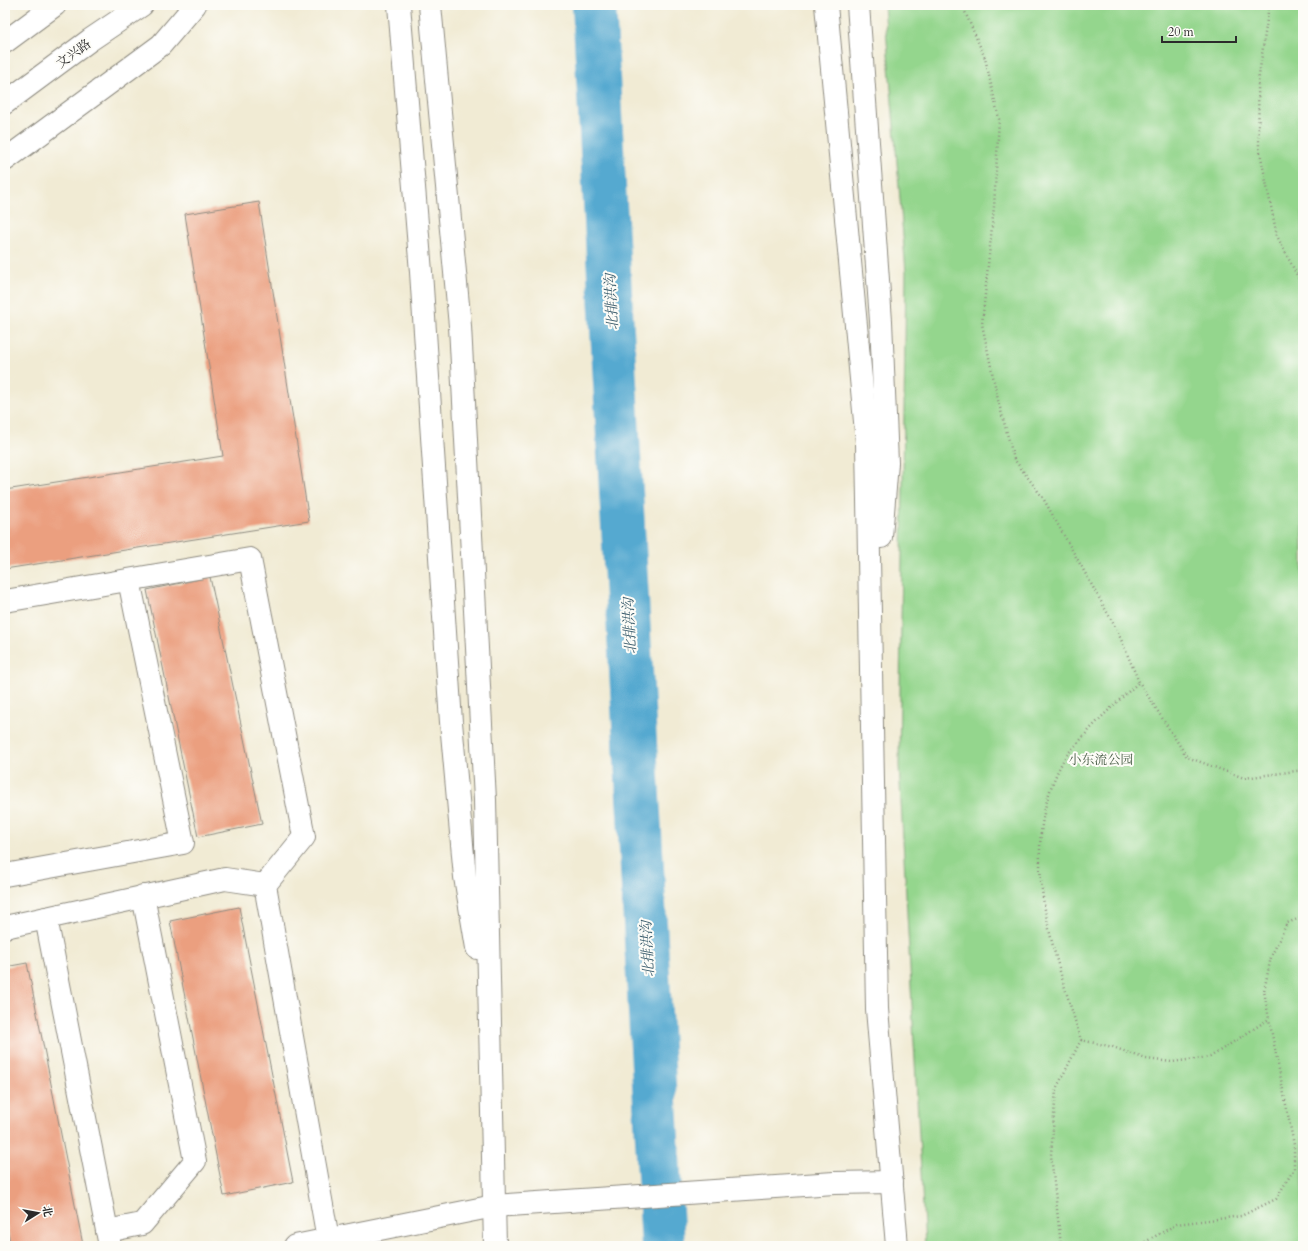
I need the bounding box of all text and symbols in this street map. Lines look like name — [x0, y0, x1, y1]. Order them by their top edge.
scale bar — [1162, 18, 1236, 44]
text: 20 m — [1168, 24, 1195, 40]
street label: 文兴路 — [53, 35, 95, 73]
water label: 北排洪沟 — [600, 272, 622, 330]
water label: 北排洪沟 — [618, 596, 640, 654]
park label: 小东流公园 — [1068, 751, 1134, 769]
water label: 北排洪沟 — [636, 919, 658, 977]
north arrow — [18, 1193, 58, 1233]
text: 北 — [39, 1204, 56, 1218]

